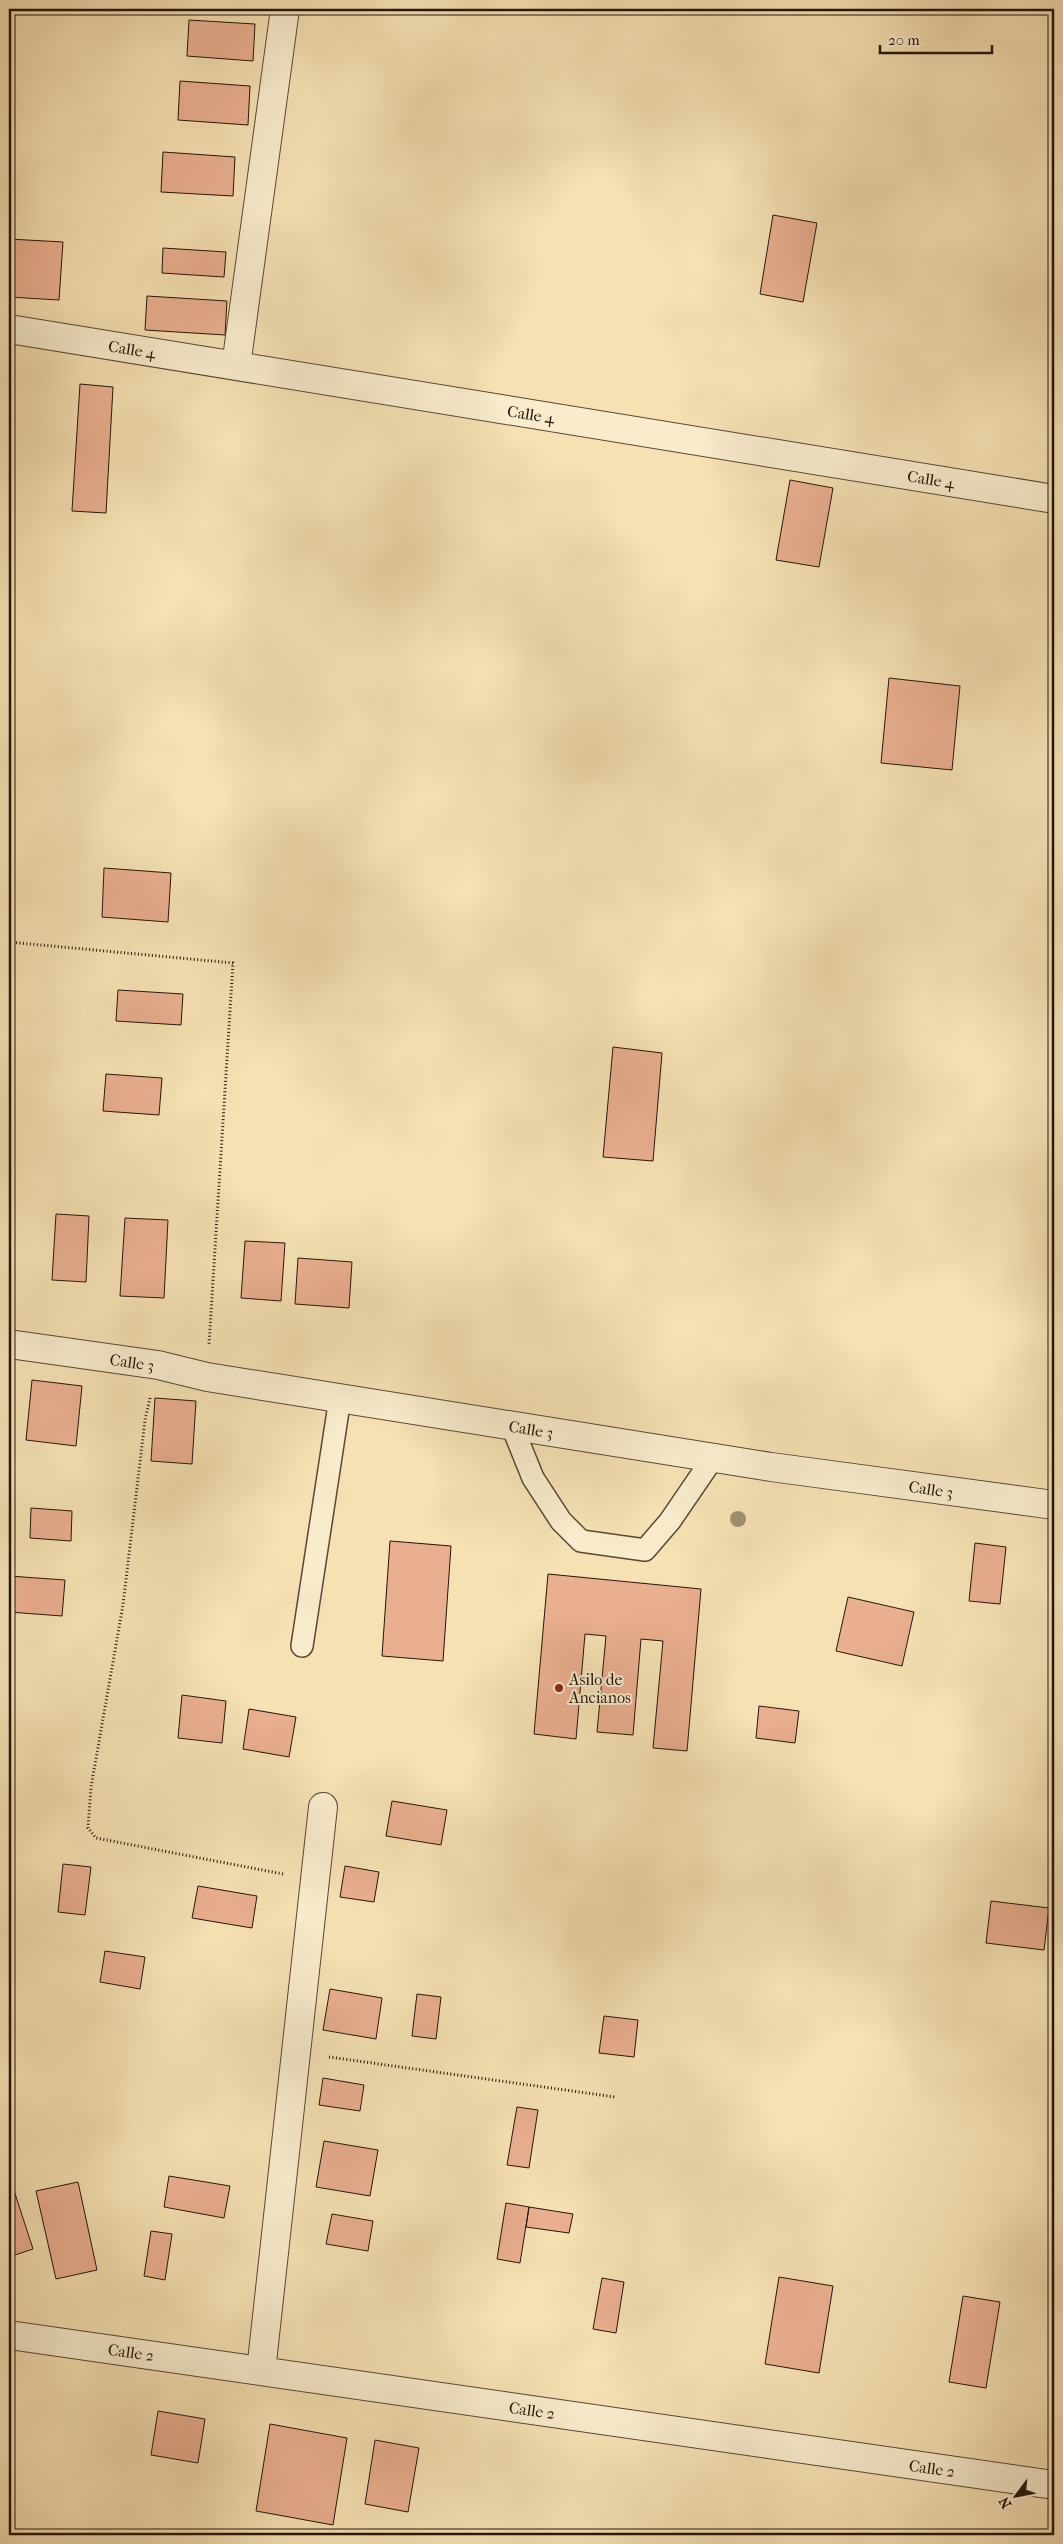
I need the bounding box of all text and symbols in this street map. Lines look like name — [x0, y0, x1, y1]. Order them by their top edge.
scale bar — [880, 22, 993, 54]
text: 20 m — [888, 31, 920, 49]
street label: Calle 4 — [107, 336, 158, 363]
street label: Calle 4 — [506, 401, 557, 428]
street label: Calle 4 — [906, 466, 957, 493]
street label: Calle 3 — [108, 1350, 155, 1375]
street label: Calle 3 — [507, 1417, 555, 1442]
street label: Calle 3 — [907, 1477, 954, 1502]
place label: Asilo de Ancianos — [568, 1670, 631, 1707]
marker: Asilo de Ancianos — [553, 1682, 565, 1694]
street label: Calle 2 — [107, 2340, 155, 2365]
street label: Calle 2 — [508, 2398, 556, 2423]
street label: Calle 2 — [908, 2456, 956, 2481]
north arrow — [990, 2472, 1040, 2522]
text: N — [995, 2493, 1015, 2512]

